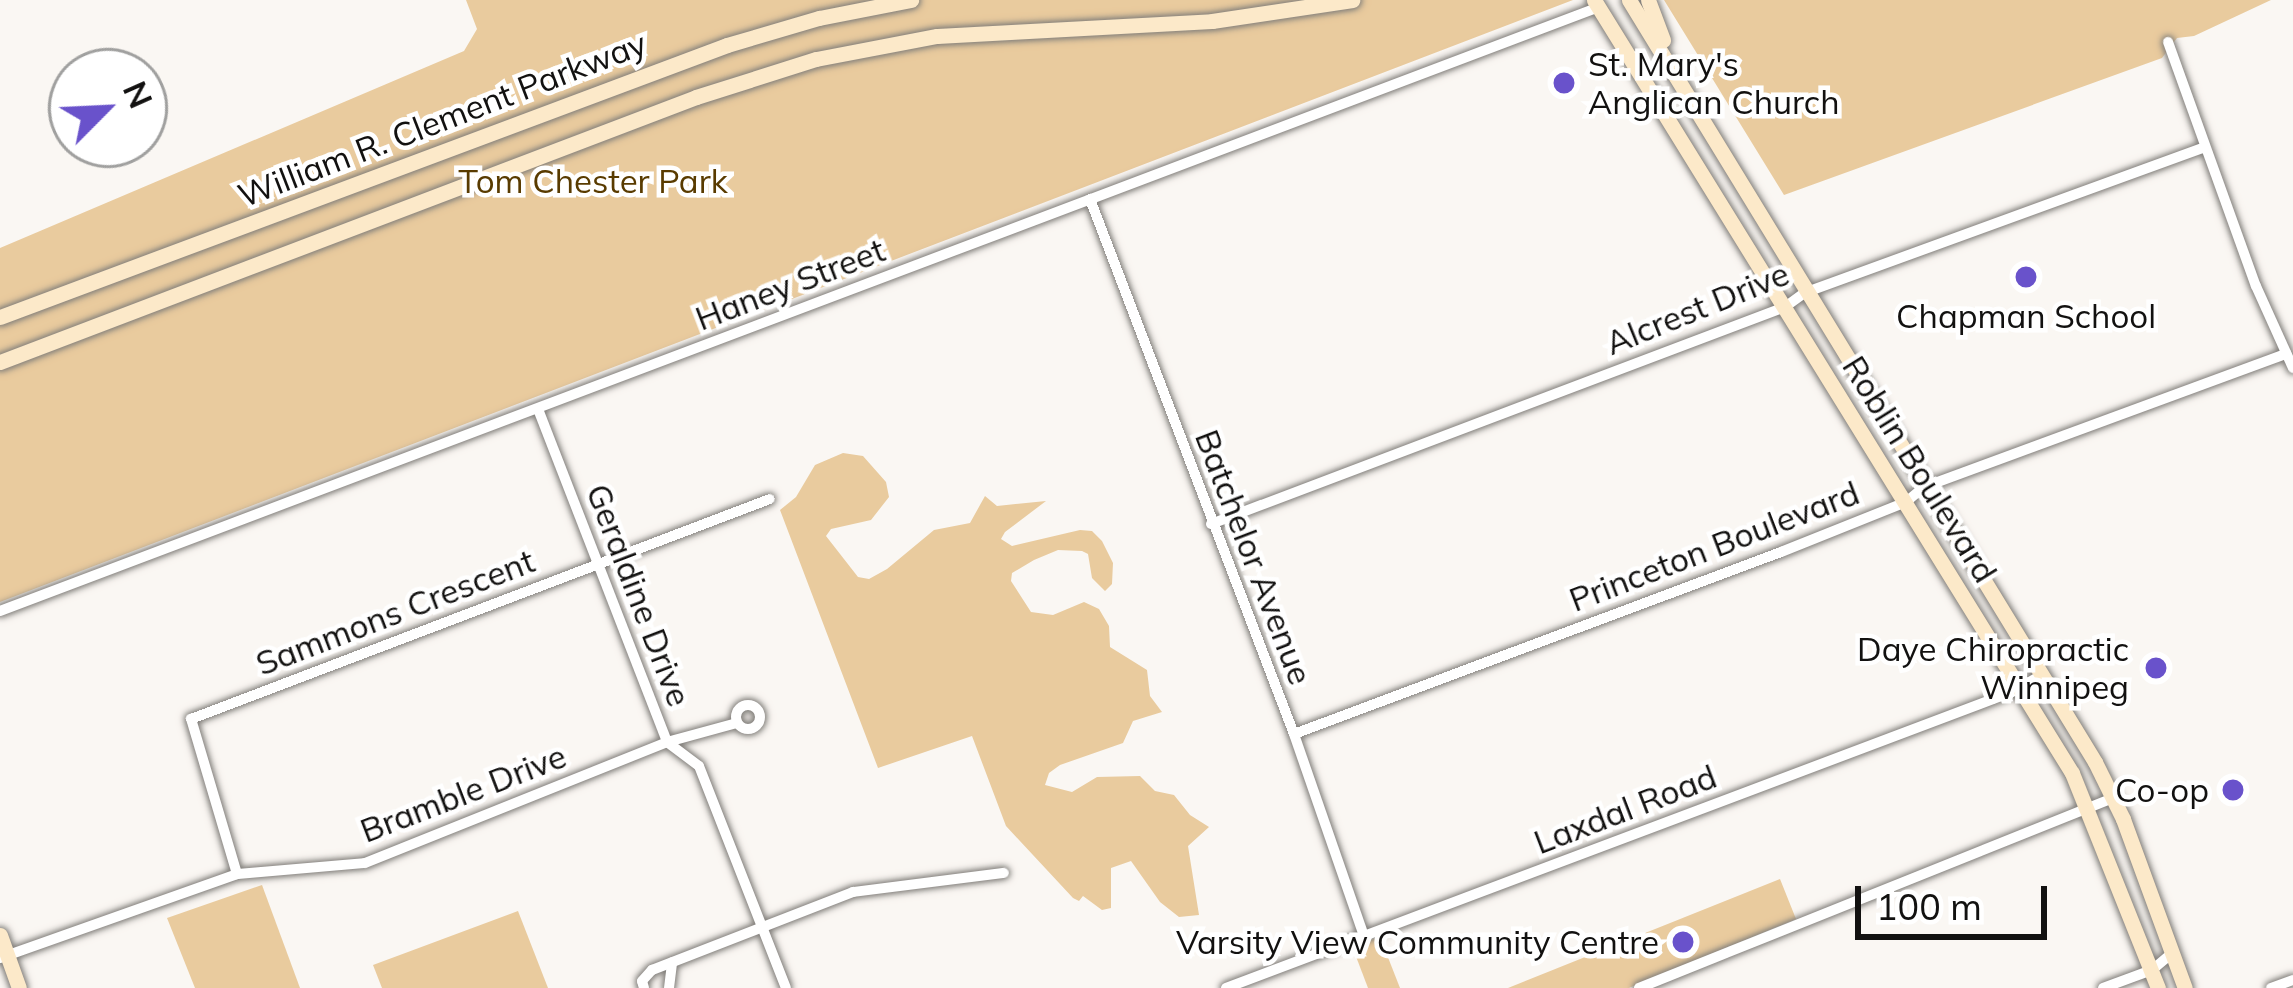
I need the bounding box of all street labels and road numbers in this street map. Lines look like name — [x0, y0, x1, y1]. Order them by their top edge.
street label: William R. Clement Parkway — [232, 23, 652, 215]
street label: Haney Street — [690, 230, 890, 338]
street label: Alcrest Drive — [1600, 253, 1794, 363]
street label: Roblin Boulevard — [1835, 349, 2005, 589]
street label: Batchelor Avenue — [1187, 424, 1321, 690]
street label: Princeton Boulevard — [1564, 473, 1864, 619]
street label: Geraldine Drive — [578, 478, 700, 712]
street label: Sammons Crescent — [250, 541, 540, 683]
street label: Bramble Drive — [355, 736, 571, 850]
street label: Laxdal Road — [1528, 756, 1722, 862]

